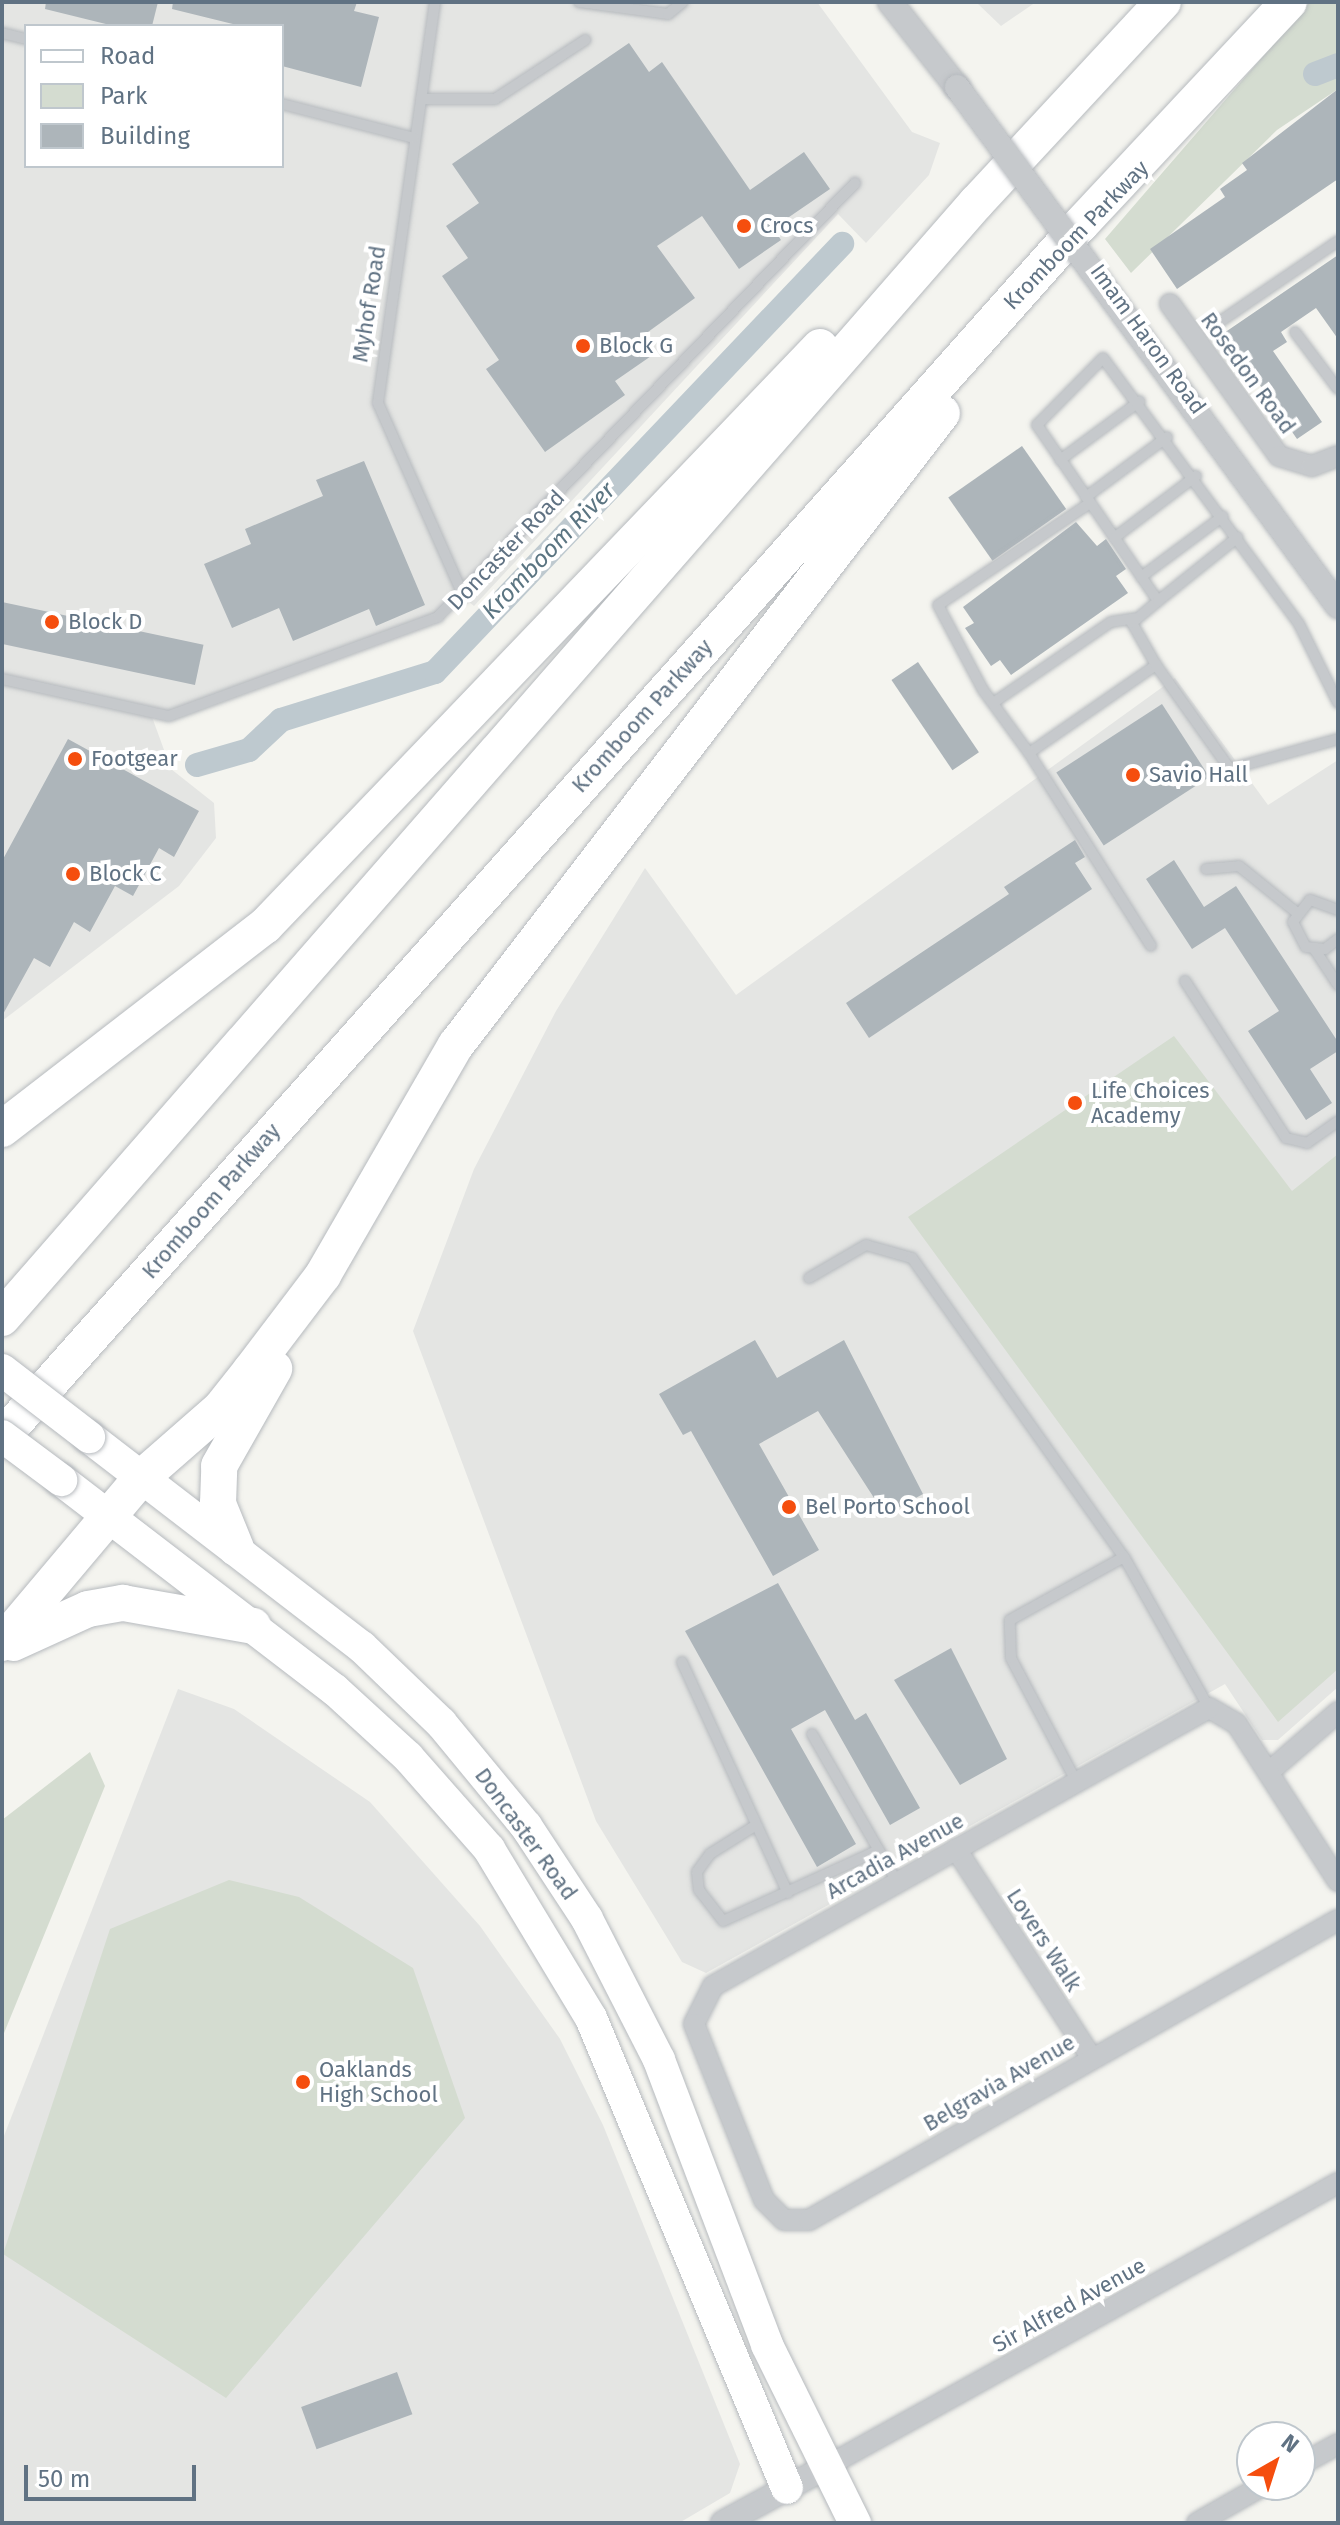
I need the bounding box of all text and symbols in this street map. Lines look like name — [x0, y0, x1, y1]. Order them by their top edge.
legend — [24, 24, 284, 168]
text: Road — [100, 42, 155, 70]
text: Park — [100, 82, 147, 110]
text: Building — [100, 122, 190, 150]
street label: Kromboom Parkway — [998, 155, 1154, 315]
place label: Crocs — [760, 213, 813, 239]
marker: Crocs — [735, 217, 753, 235]
street label: Myhof Road — [347, 244, 391, 364]
street label: Imam Haron Road — [1085, 259, 1211, 419]
street label: Rosedon Road — [1195, 307, 1301, 439]
place label: Block G — [599, 333, 673, 359]
marker: Block G — [574, 337, 592, 355]
water label: Kromboom River — [476, 477, 622, 625]
street label: Doncaster Road — [442, 484, 570, 616]
place label: Block D — [68, 609, 142, 635]
marker: Block D — [43, 613, 61, 631]
street label: Kromboom Parkway — [566, 634, 718, 798]
place label: Footgear — [91, 746, 178, 772]
marker: Footgear — [66, 750, 84, 768]
place label: Savio Hall — [1149, 762, 1248, 788]
marker: Savio Hall — [1124, 766, 1142, 784]
place label: Block C — [89, 861, 161, 887]
marker: Block C — [64, 865, 82, 883]
place label: Life Choices Academy — [1091, 1077, 1210, 1128]
marker: Life Choices Academy — [1066, 1094, 1084, 1112]
street label: Kromboom Parkway — [136, 1118, 286, 1284]
place label: Bel Porto School — [805, 1494, 970, 1520]
marker: Bel Porto School — [780, 1498, 798, 1516]
street label: Doncaster Road — [469, 1763, 583, 1905]
street label: Arcadia Avenue — [822, 1807, 968, 1905]
street label: Lovers Walk — [1001, 1884, 1087, 1996]
street label: Belgravia Avenue — [919, 2029, 1079, 2137]
place label: Oaklands High School — [319, 2056, 438, 2108]
marker: Oaklands High School — [294, 2073, 312, 2091]
street label: Sir Alfred Avenue — [988, 2252, 1150, 2358]
north arrow — [1236, 2421, 1316, 2501]
text: N — [1276, 2428, 1304, 2459]
scale bar — [28, 2449, 200, 2499]
text: 50 m — [38, 2465, 90, 2493]

